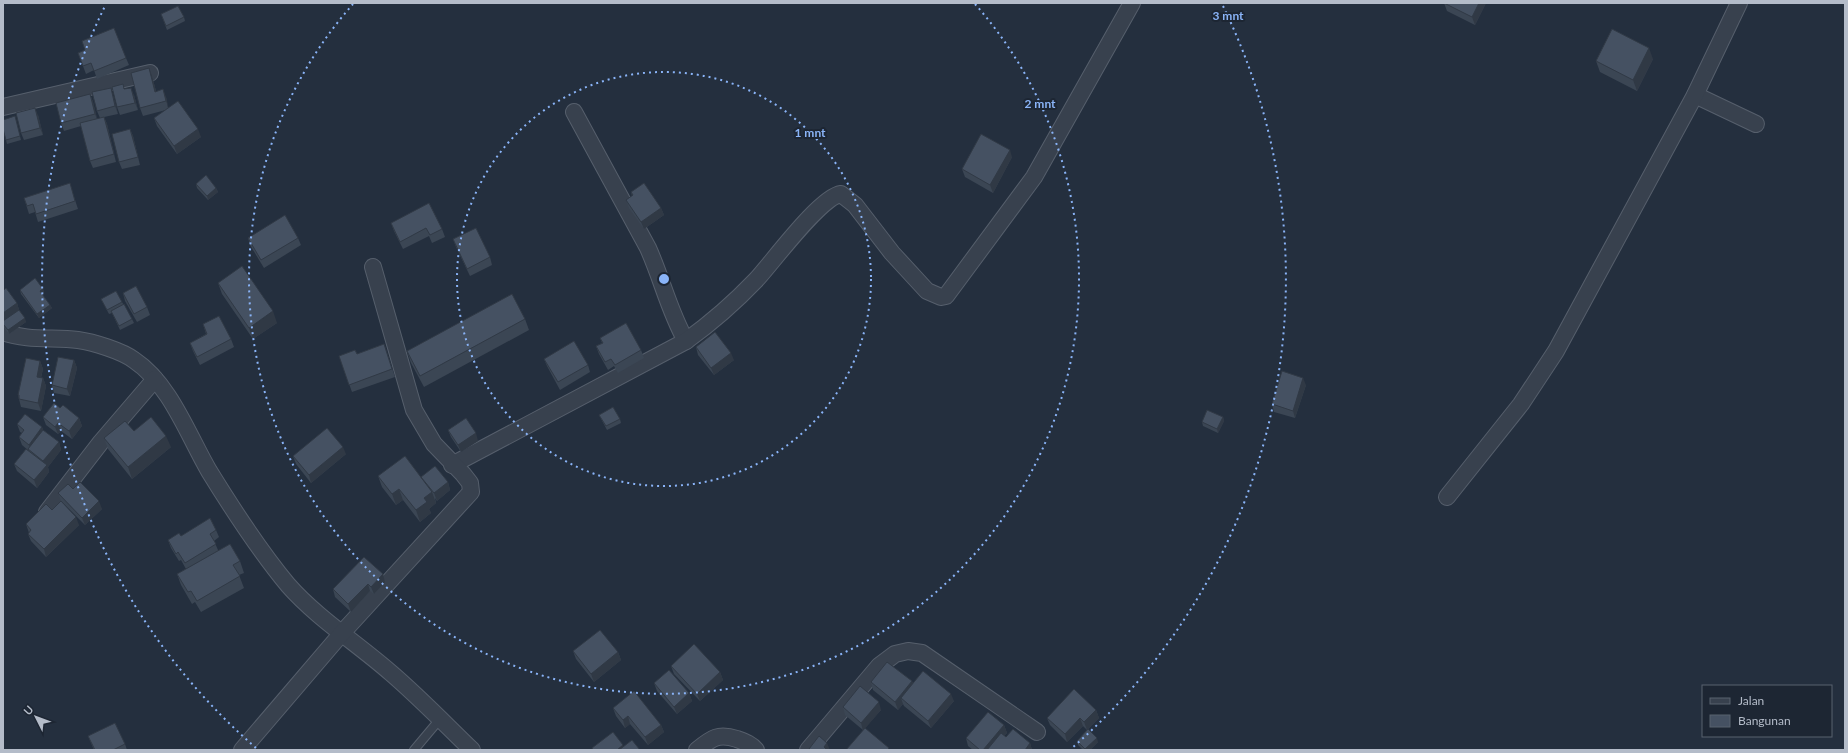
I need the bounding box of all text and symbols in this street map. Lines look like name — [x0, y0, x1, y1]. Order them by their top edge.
text: 3 mnt — [1212, 8, 1244, 23]
text: 2 mnt — [1024, 96, 1056, 111]
text: 1 mnt — [794, 125, 826, 140]
centre of rings — [657, 272, 671, 286]
legend — [1702, 685, 1832, 737]
text: Jalan — [1738, 693, 1764, 708]
north arrow — [16, 697, 56, 737]
text: U — [21, 703, 36, 717]
text: Bangunan — [1738, 713, 1791, 728]

